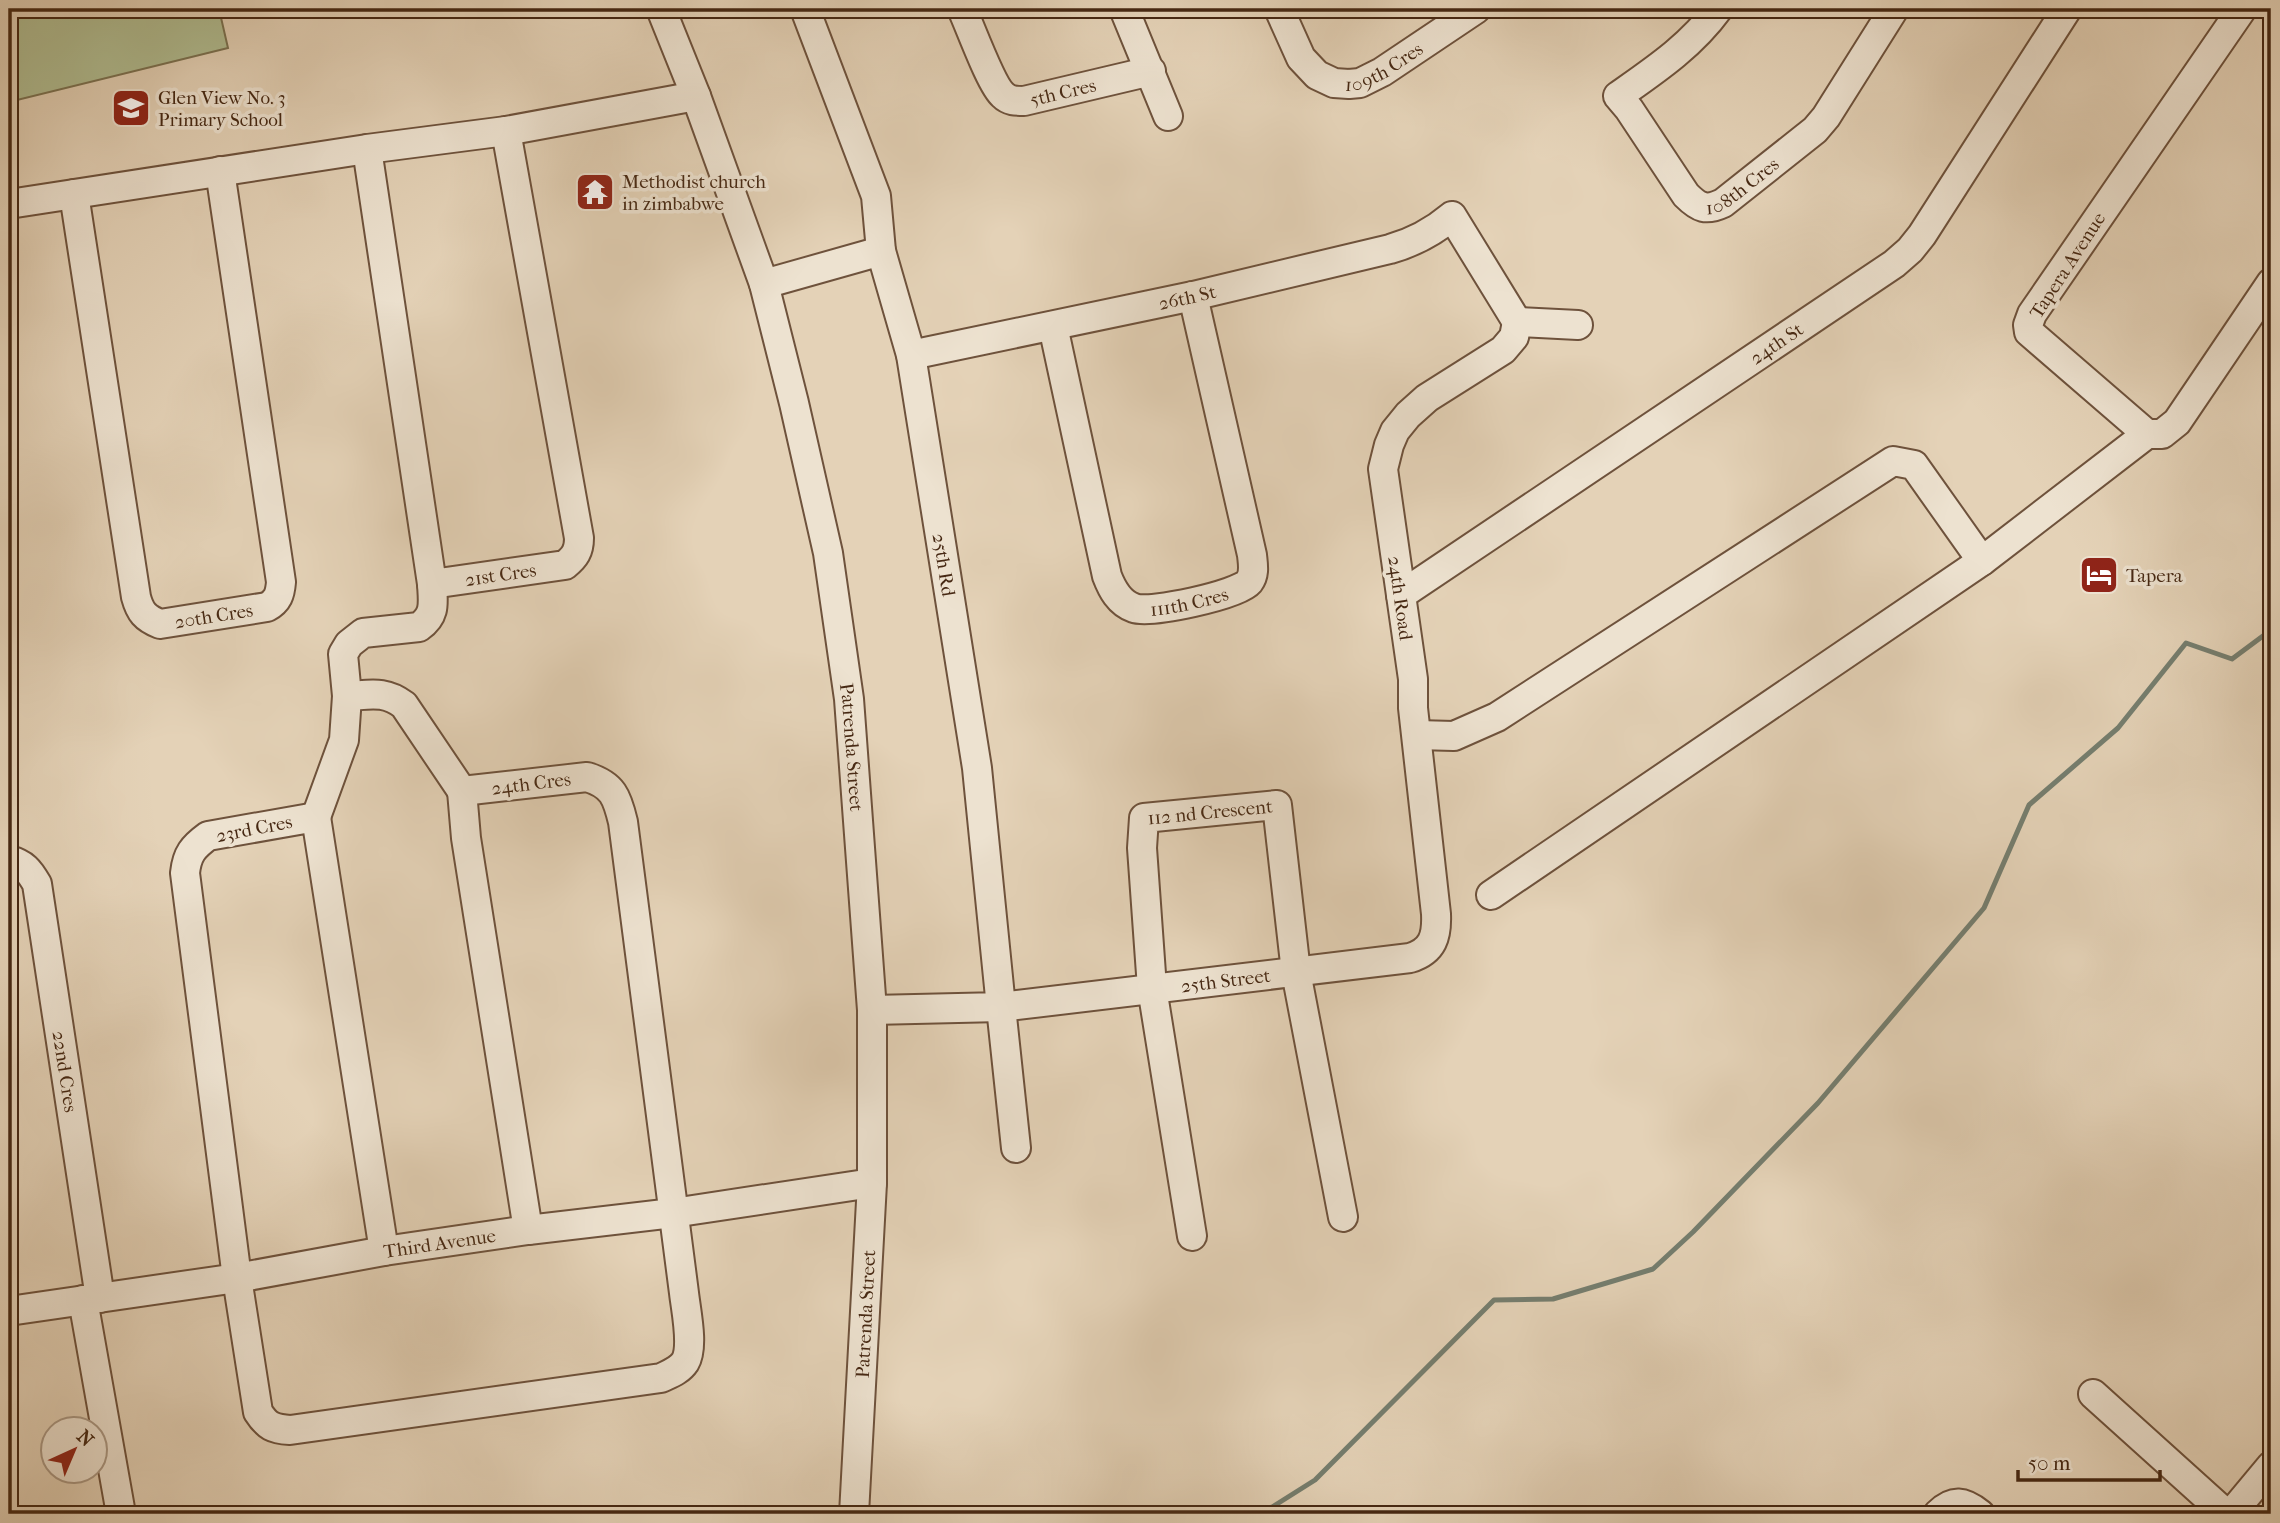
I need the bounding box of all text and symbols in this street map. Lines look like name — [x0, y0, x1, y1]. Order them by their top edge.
street label: 109th Cres — [1344, 38, 1427, 96]
street label: 5th Cres — [1028, 74, 1098, 111]
school or university icon: Glen View No. 3 Primary School — [110, 87, 152, 129]
place label: Glen View No. 3 Primary School — [158, 87, 286, 131]
street label: 108th Cres — [1705, 153, 1783, 220]
temple icon: Methodist church in zimbabwe — [574, 171, 616, 213]
place label: Methodist church in zimbabwe — [622, 171, 766, 215]
street label: Tapera Avenue — [2025, 208, 2110, 323]
street label: 26th St — [1156, 281, 1218, 315]
street label: 24th St — [1746, 318, 1808, 370]
street label: 25th Rd — [928, 532, 960, 599]
hotel icon: Tapera — [2078, 554, 2120, 596]
street label: 24th Road — [1383, 555, 1417, 642]
street label: 21st Cres — [464, 559, 538, 591]
place label: Tapera — [2126, 565, 2183, 587]
street label: 111th Cres — [1149, 583, 1231, 621]
street label: 20th Cres — [173, 599, 255, 634]
street label: Patrenda Street — [835, 682, 867, 812]
street label: 24th Cres — [490, 768, 572, 800]
street label: 112 nd Crescent — [1147, 795, 1274, 830]
street label: 23rd Cres — [214, 811, 294, 847]
street label: 25th Street — [1180, 965, 1272, 997]
street label: 22nd Cres — [48, 1030, 82, 1114]
street label: Third Avenue — [382, 1225, 497, 1263]
street label: Patrenda Street — [852, 1249, 880, 1379]
north arrow — [38, 1414, 108, 1484]
text: N — [72, 1426, 98, 1452]
scale bar — [2018, 1439, 2159, 1483]
text: 50 m — [2028, 1451, 2071, 1475]

